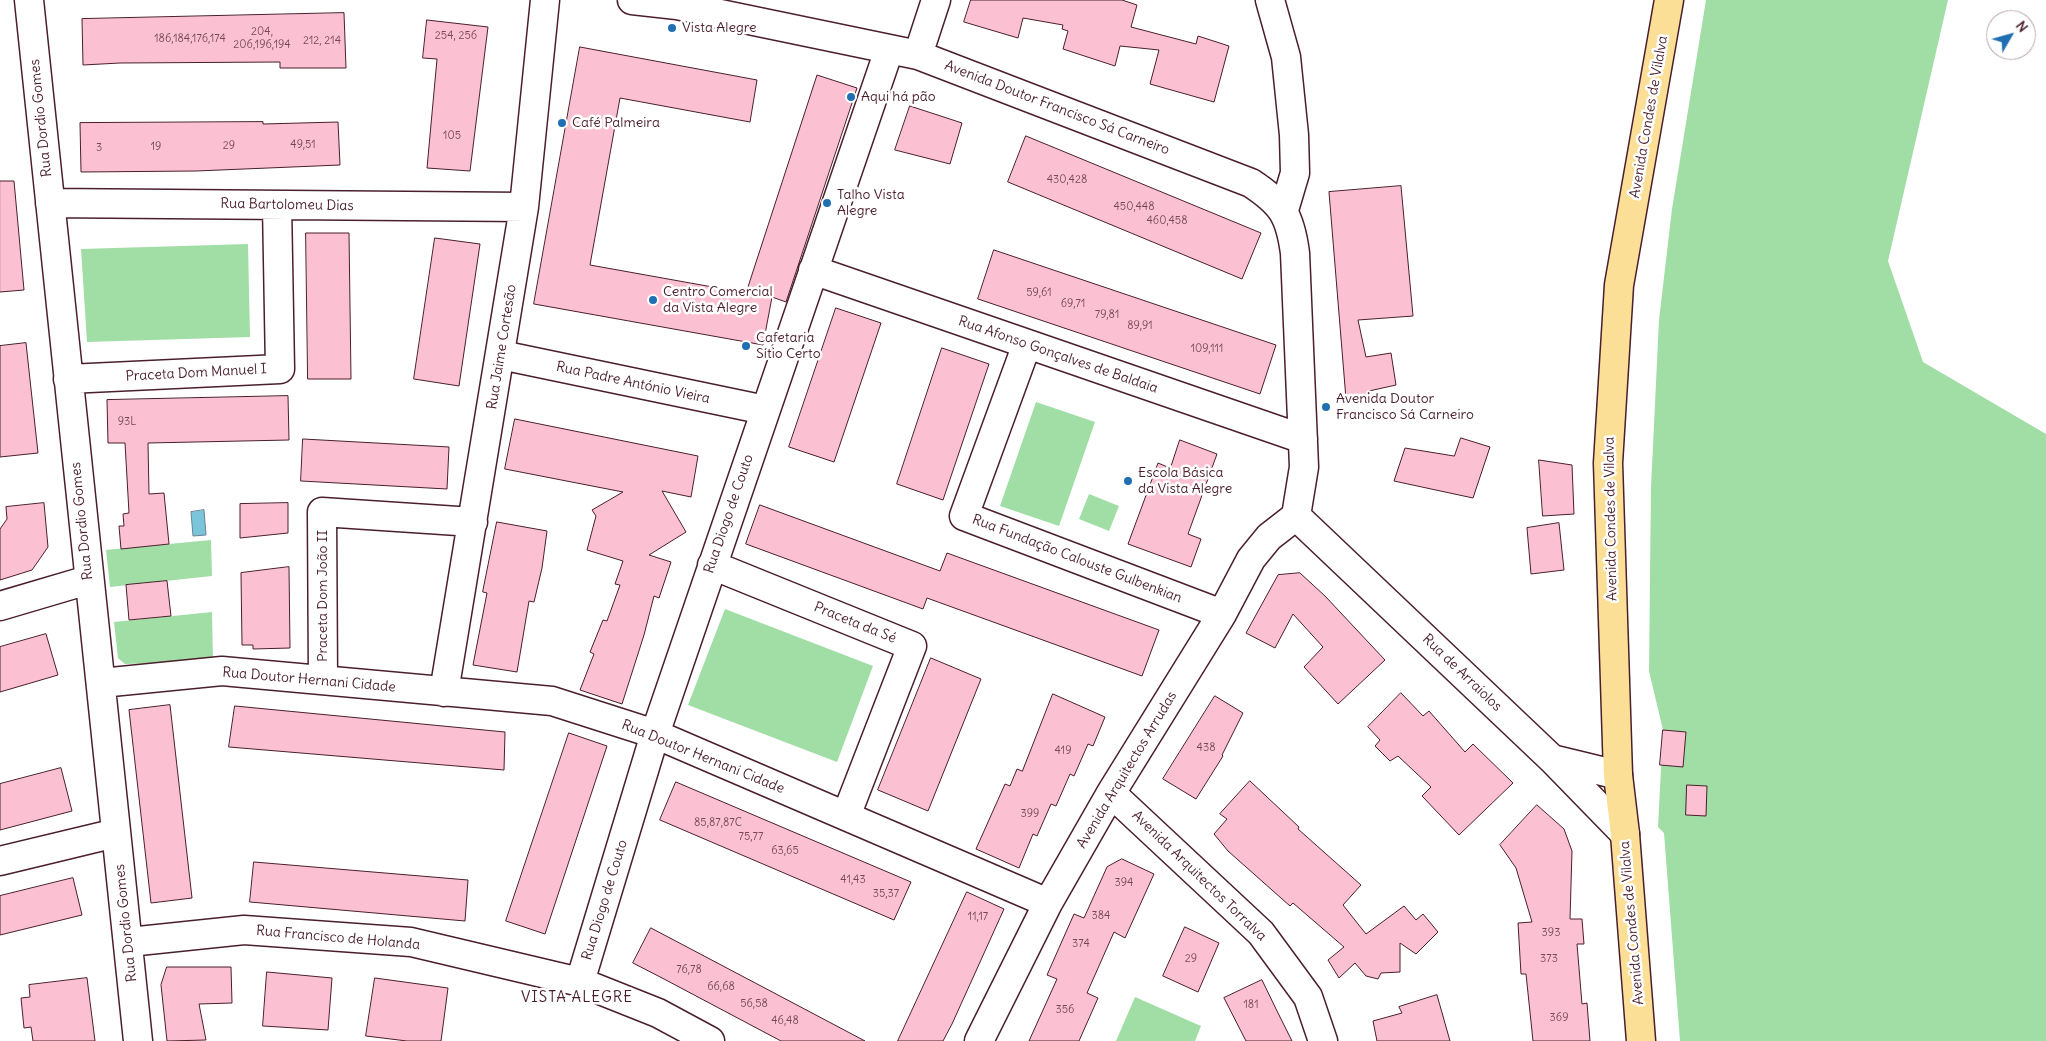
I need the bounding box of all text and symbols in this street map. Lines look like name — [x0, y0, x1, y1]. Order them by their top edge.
north arrow — [1986, 10, 2036, 60]
text: N — [2012, 17, 2032, 36]
place label: Vista Alegre — [682, 20, 757, 36]
marker: Vista Alegre — [666, 22, 678, 34]
house number: 204, 206,196,194 — [233, 25, 291, 51]
house number: 254, 256 — [435, 29, 477, 43]
house number: 186,184,176,174 — [154, 32, 226, 46]
house number: 212, 214 — [303, 34, 341, 48]
street label: Avenida Condes de Vilalva — [1626, 35, 1672, 199]
street label: Avenida Doutor Francisco Sá Carneiro — [942, 57, 1172, 159]
street label: Rua Dordio Gomes — [26, 58, 56, 178]
place label: Aqui há pão — [861, 89, 936, 105]
marker: Aqui há pão — [845, 91, 857, 103]
place label: Café Palmeira — [572, 115, 660, 131]
marker: Café Palmeira — [556, 117, 568, 129]
house number: 105 — [443, 129, 461, 143]
house number: 49,51 — [290, 138, 316, 152]
house number: 29 — [223, 139, 235, 153]
house number: 19 — [151, 140, 161, 154]
house number: 3 — [96, 141, 102, 155]
house number: 430,428 — [1047, 173, 1087, 187]
place label: Talho Vista Alegre — [837, 187, 905, 220]
street label: Rua Bartolomeu Dias — [220, 195, 354, 215]
marker: Talho Vista Alegre — [821, 197, 833, 209]
house number: 450,448 — [1113, 200, 1155, 214]
house number: 460,458 — [1146, 214, 1188, 228]
street label: Rua Jaime Cortesão — [484, 283, 520, 411]
place label: Centro Comercial da Vista Alegre — [663, 284, 773, 316]
house number: 59,61 — [1026, 286, 1052, 300]
marker: Centro Comercial da Vista Alegre — [647, 294, 659, 306]
house number: 69,71 — [1061, 297, 1085, 311]
house number: 79,81 — [1095, 308, 1119, 322]
street label: Rua Afonso Gonçalves de Baldaia — [956, 313, 1160, 397]
house number: 89,91 — [1127, 319, 1153, 333]
place label: Cafetaria Sítio Certo — [756, 330, 821, 362]
marker: Cafetaria Sítio Certo — [740, 340, 752, 352]
house number: 109,111 — [1191, 342, 1223, 356]
street label: Rua Padre António Vieira — [555, 358, 711, 408]
street label: Praceta Dom Manuel I — [125, 361, 267, 385]
place label: Avenida Doutor Francisco Sá Carneiro — [1336, 391, 1474, 424]
marker: Avenida Doutor Francisco Sá Carneiro — [1320, 401, 1332, 413]
house number: 93L — [118, 415, 136, 429]
street label: Avenida Condes de Vilalva — [1601, 437, 1621, 601]
street label: Rua Diogo de Couto — [701, 452, 757, 576]
street label: Rua Dordio Gomes — [67, 461, 97, 581]
place label: Escola Básica da Vista Alegre — [1138, 465, 1232, 498]
marker: Escola Básica da Vista Alegre — [1122, 475, 1134, 487]
street label: Rua Fundação Calouste Gulbenkian — [970, 511, 1184, 607]
street label: Praceta Dom João II — [315, 530, 331, 662]
street label: Praceta da Sé — [811, 599, 899, 647]
street label: Rua de Arraiolos — [1419, 631, 1505, 715]
street label: Rua Doutor Hernani Cidade — [222, 664, 396, 696]
street label: Avenida Arquitectos Arrudas — [1073, 688, 1181, 852]
street label: Rua Doutor Hernani Cidade — [619, 717, 787, 797]
house number: 438 — [1197, 741, 1215, 755]
house number: 419 — [1055, 744, 1071, 758]
house number: 399 — [1021, 807, 1039, 821]
street label: Avenida Arquitectos Torralva — [1128, 807, 1270, 945]
house number: 85,87,87C — [694, 816, 742, 830]
house number: 75,77 — [739, 830, 763, 844]
street label: Rua Diogo de Couto — [579, 838, 631, 962]
street label: Avenida Condes de Vilalva — [1616, 840, 1648, 1006]
house number: 63,65 — [771, 844, 799, 858]
street label: Rua Dordio Gomes — [111, 863, 141, 983]
house number: 41,43 — [840, 873, 866, 887]
house number: 394 — [1115, 876, 1133, 890]
house number: 35,37 — [873, 887, 899, 901]
house number: 384 — [1092, 909, 1110, 923]
house number: 11,17 — [968, 910, 988, 924]
street label: Rua Francisco de Holanda — [255, 922, 421, 954]
house number: 393 — [1542, 926, 1560, 940]
house number: 374 — [1072, 937, 1090, 951]
house number: 29 — [1185, 952, 1197, 966]
house number: 373 — [1540, 952, 1558, 966]
house number: 76,78 — [676, 963, 702, 977]
house number: 66,68 — [707, 980, 735, 994]
district label: VISTA ALEGRE — [519, 989, 635, 1007]
house number: 56,58 — [740, 997, 768, 1011]
house number: 181 — [1243, 998, 1259, 1012]
house number: 356 — [1056, 1003, 1074, 1017]
house number: 369 — [1550, 1011, 1568, 1025]
house number: 46,48 — [771, 1014, 799, 1028]

